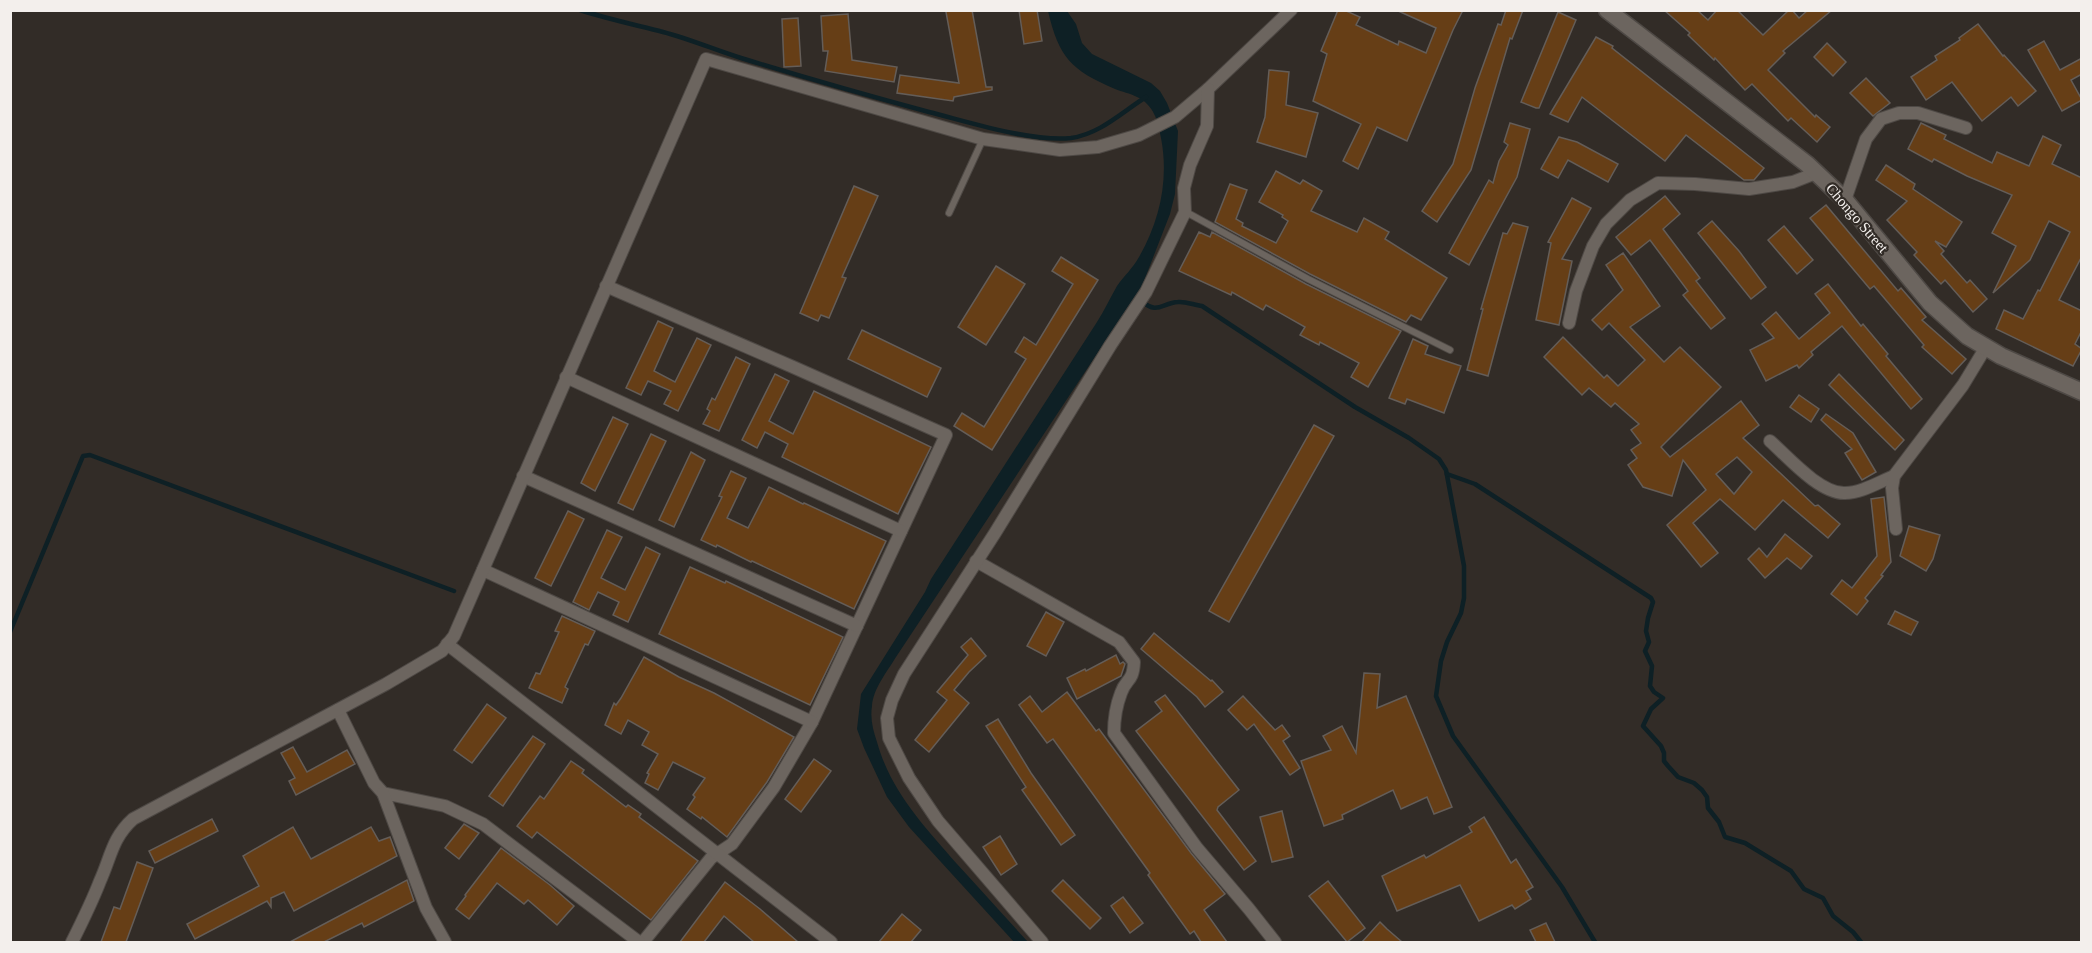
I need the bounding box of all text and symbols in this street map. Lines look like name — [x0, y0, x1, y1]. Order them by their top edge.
street label: Chongo Street — [1823, 180, 1892, 256]

